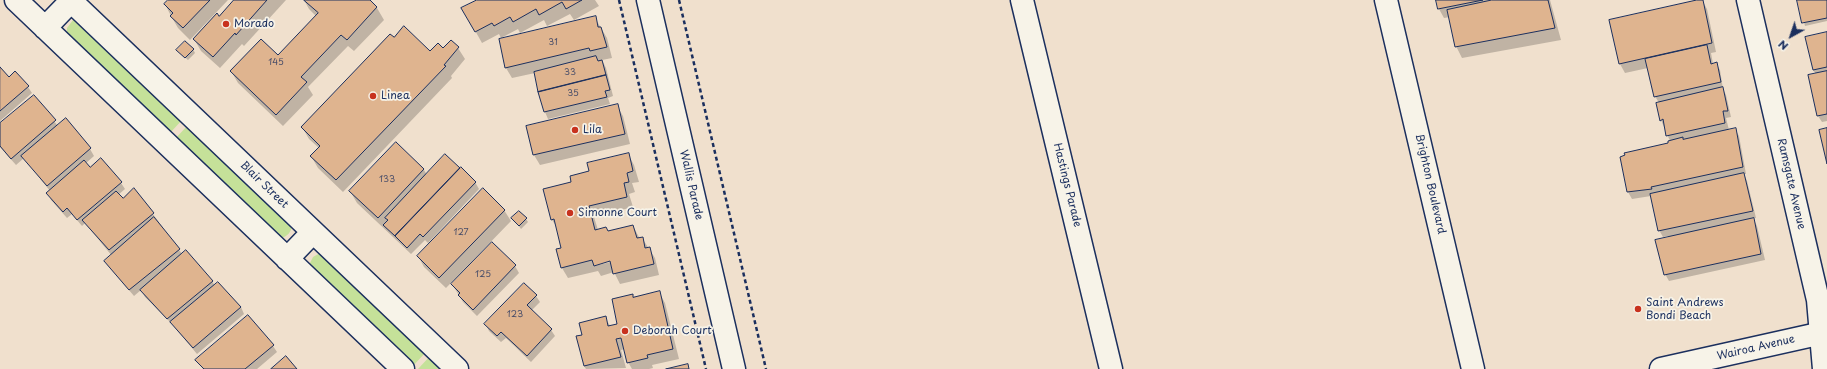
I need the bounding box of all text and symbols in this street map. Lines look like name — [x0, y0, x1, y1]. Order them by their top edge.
north arrow — [1771, 16, 1811, 56]
place label: Morado — [234, 17, 274, 31]
marker: Morado — [221, 19, 231, 29]
text: N — [1774, 36, 1792, 55]
house number: 31 — [548, 38, 558, 48]
house number: 145 — [268, 58, 284, 68]
house number: 33 — [564, 68, 576, 78]
place label: Linea — [381, 89, 410, 103]
house number: 35 — [567, 89, 579, 99]
marker: Linea — [368, 91, 378, 101]
place label: Lila — [583, 123, 602, 137]
marker: Lila — [570, 125, 580, 135]
street label: Brighton Boulevard — [1412, 133, 1448, 235]
street label: Ramsgate Avenue — [1774, 137, 1808, 231]
street label: Hastings Parade — [1050, 142, 1084, 228]
street label: Wallis Parade — [677, 149, 705, 221]
street label: Blair Street — [237, 159, 291, 211]
house number: 133 — [379, 175, 395, 185]
place label: Simonne Court — [578, 206, 657, 220]
marker: Simonne Court — [565, 208, 575, 218]
house number: 127 — [453, 228, 469, 238]
house number: 125 — [475, 270, 491, 280]
place label: Saint Andrews Bondi Beach — [1646, 296, 1724, 322]
marker: Saint Andrews Bondi Beach — [1633, 304, 1643, 314]
house number: 123 — [507, 310, 523, 320]
place label: Deborah Court — [633, 324, 712, 338]
marker: Deborah Court — [620, 326, 630, 336]
street label: Wairoa Avenue — [1716, 333, 1796, 363]

